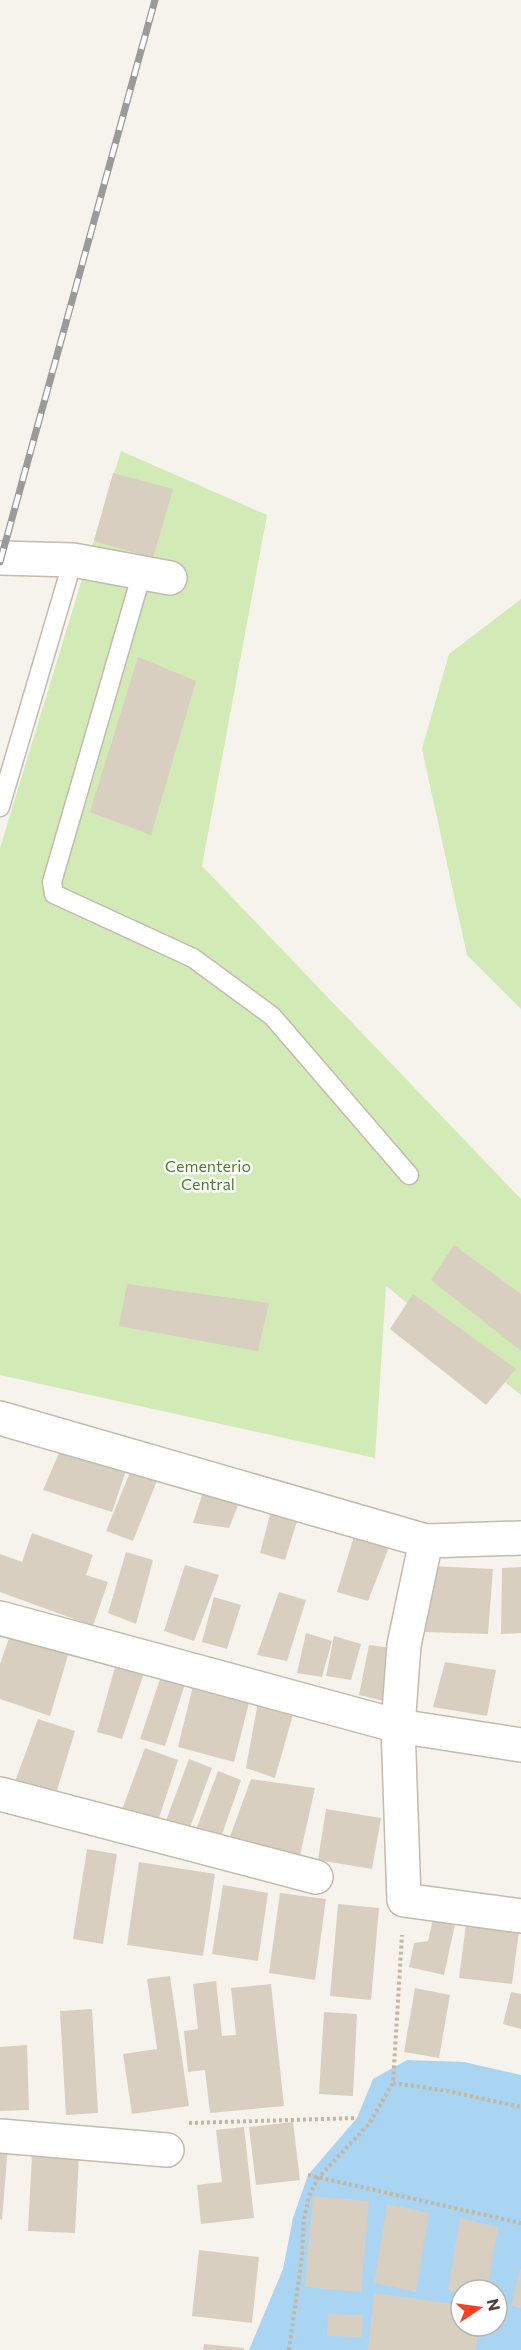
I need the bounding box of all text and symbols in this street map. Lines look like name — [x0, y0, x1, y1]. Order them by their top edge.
park label: Cementerio Central — [165, 1156, 251, 1193]
north arrow — [449, 2278, 509, 2338]
text: N — [483, 2297, 505, 2312]

